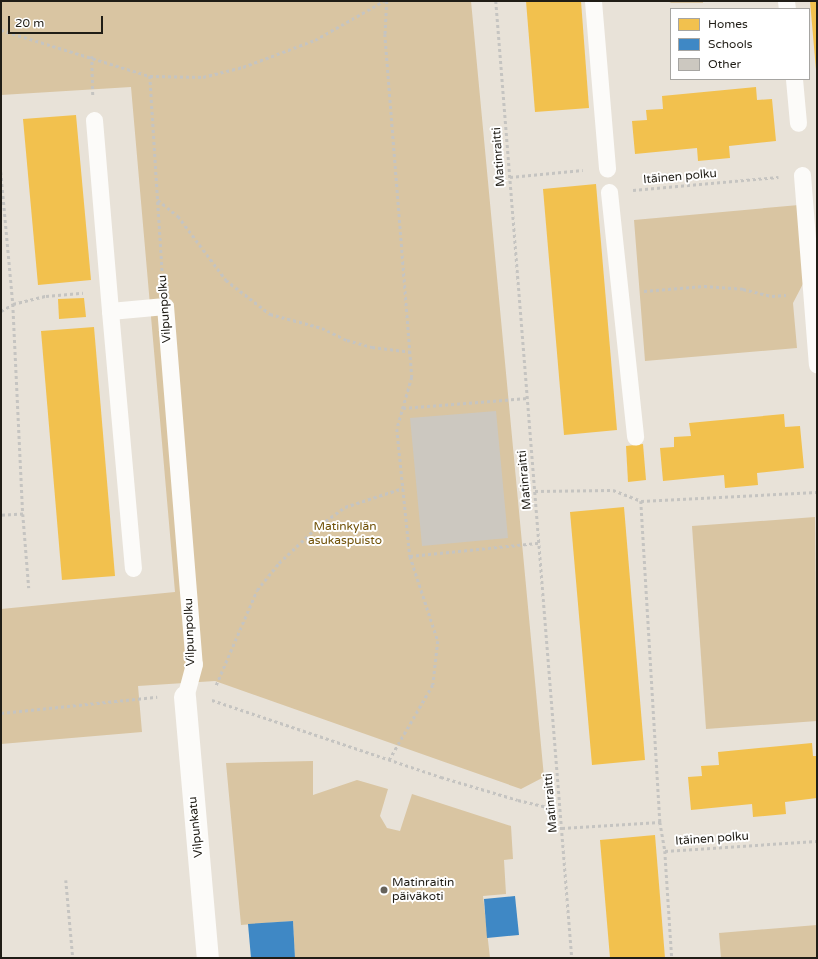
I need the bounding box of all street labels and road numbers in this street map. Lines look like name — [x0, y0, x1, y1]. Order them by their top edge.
street label: Matinraitti — [490, 127, 508, 187]
street label: Itäinen polku — [643, 167, 717, 187]
street label: Vilpunpolku — [155, 275, 175, 343]
street label: Matinraitti — [515, 450, 535, 510]
street label: Vilpunpolku — [182, 598, 198, 666]
street label: Matinraitti — [541, 773, 561, 833]
street label: Vilpunkatu — [186, 796, 206, 858]
street label: Itäinen polku — [675, 829, 749, 849]

